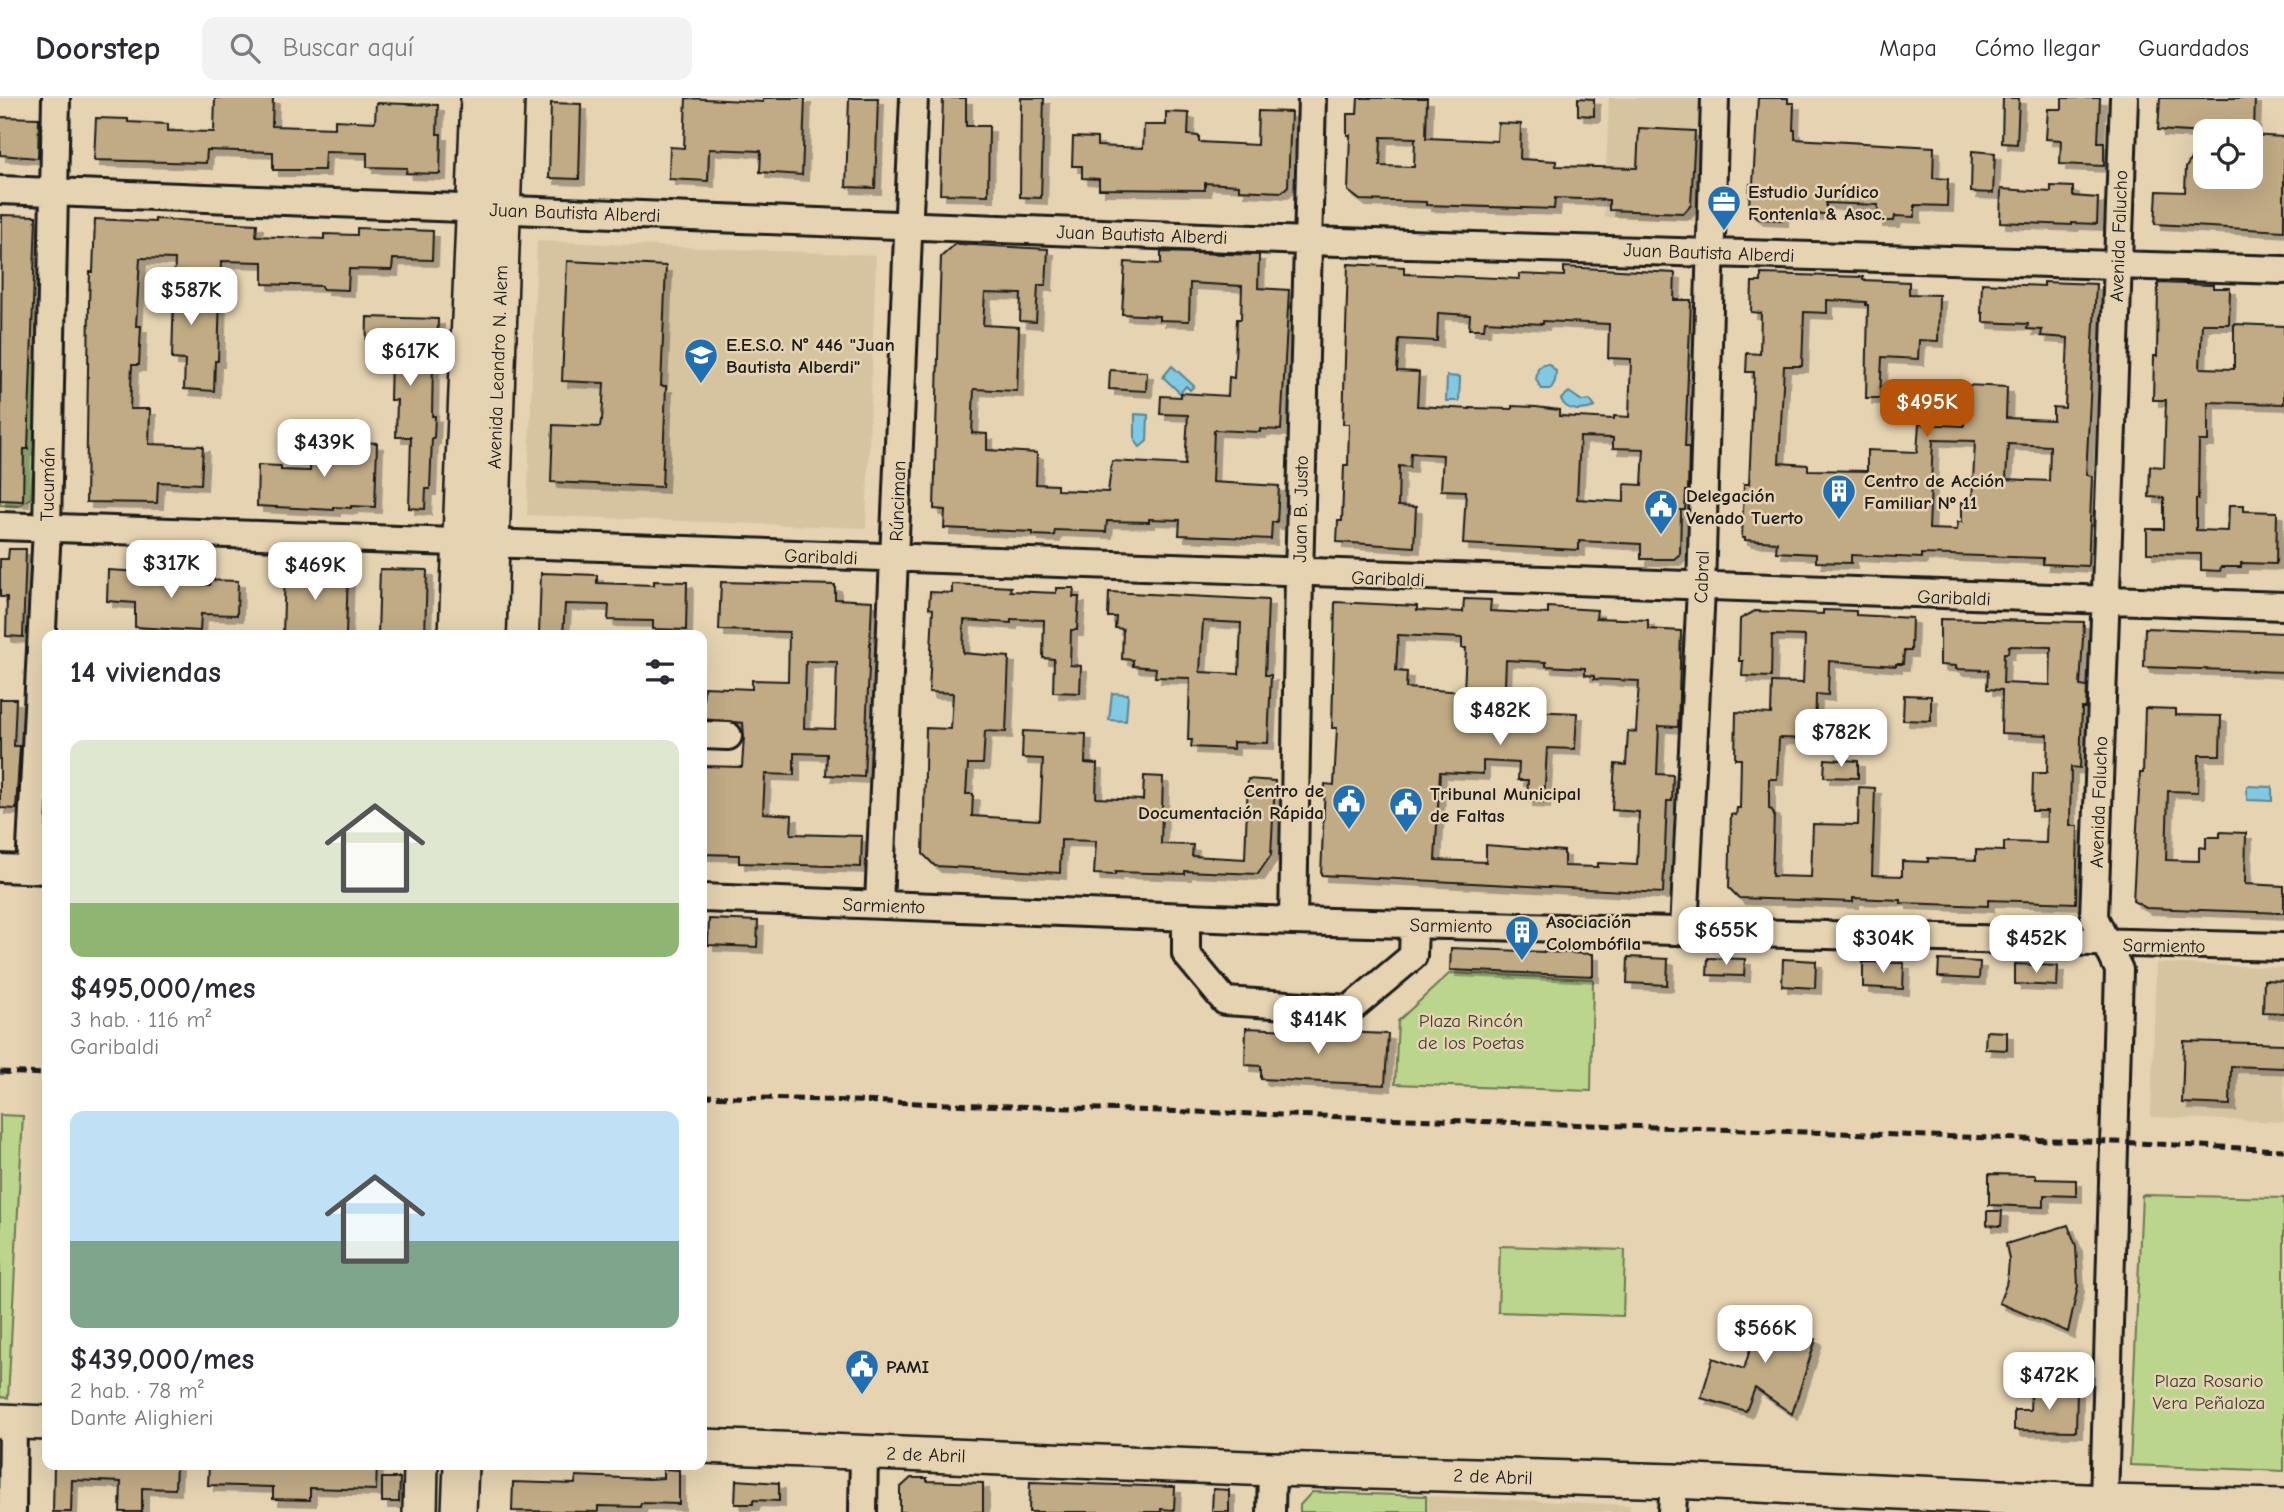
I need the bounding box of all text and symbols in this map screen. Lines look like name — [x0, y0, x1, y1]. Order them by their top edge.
search box — [202, 17, 692, 80]
text: Doorstep — [35, 29, 160, 67]
icon: search — [226, 29, 264, 67]
text: Buscar aquí — [282, 33, 414, 63]
text: Mapa — [1879, 34, 1937, 62]
text: Cómo llegar — [1975, 34, 2100, 62]
text: Guardados — [2138, 34, 2249, 62]
map controls — [2193, 119, 2263, 189]
button: locate — [2193, 119, 2263, 189]
street label: Avenida Falucho — [2106, 170, 2132, 302]
place label: Estudio Jurídico Fontenla & Asoc. — [1748, 181, 1885, 225]
office icon: Estudio Jurídico Fontenla & Asoc. — [1705, 183, 1743, 232]
street label: Juan Bautista Alberdi — [489, 199, 661, 227]
street label: Juan Bautista Alberdi — [1056, 221, 1228, 249]
street label: Juan Bautista Alberdi — [1623, 239, 1795, 267]
street label: Avenida Leandro N. Alem — [483, 265, 513, 469]
pin: $587K — [142, 268, 240, 327]
text: $587K — [160, 276, 222, 303]
pin: $617K — [361, 328, 459, 388]
place label: E.E.S.O. N° 446 "Juan Bautista Alberdi" — [726, 334, 895, 378]
school or university icon: E.E.S.O. N° 446 "Juan Bautista Alberdi" — [682, 336, 720, 385]
text: $617K — [381, 337, 439, 364]
pin: $495K — [1878, 380, 1976, 439]
text: $495K — [1896, 388, 1958, 415]
pin: $439K — [275, 420, 373, 479]
text: $439K — [294, 428, 354, 455]
street label: Tucumán — [36, 447, 60, 521]
street label: Juan B. Justo — [1289, 455, 1313, 563]
street label: Rúnciman — [886, 460, 910, 542]
place label: Centro de Acción Familiar Nº 11 — [1864, 470, 2004, 514]
building icon: Centro de Acción Familiar Nº 11 — [1820, 472, 1858, 521]
place label: Delegación Venado Tuerto — [1686, 485, 1803, 529]
public building icon: Delegación Venado Tuerto — [1642, 487, 1680, 536]
pin: $317K — [122, 540, 220, 600]
pin: $469K — [266, 542, 364, 602]
street label: Garibaldi — [784, 545, 858, 569]
text: $317K — [142, 549, 200, 576]
street label: Cabral — [1690, 550, 1714, 604]
text: $469K — [284, 551, 346, 578]
street label: Garibaldi — [1351, 567, 1425, 591]
street label: Garibaldi — [1917, 586, 1991, 610]
icon: filters — [641, 653, 679, 691]
text: 14 viviendas — [70, 655, 221, 690]
pin: $482K — [1451, 688, 1549, 747]
text: $482K — [1470, 696, 1530, 723]
pin: $782K — [1792, 710, 1890, 769]
text: $782K — [1811, 718, 1871, 745]
street label: Avenida Falucho — [2086, 736, 2112, 868]
place label: Centro de Documentación Rápida — [1138, 780, 1324, 824]
public building icon: Centro de Documentación Rápida — [1330, 782, 1368, 831]
place label: Tribunal Municipal de Faltas — [1430, 783, 1581, 827]
icon: home — [312, 785, 438, 911]
public building icon: Tribunal Municipal de Faltas — [1387, 785, 1425, 834]
street label: Sarmiento — [842, 894, 926, 918]
pin: $655K — [1677, 908, 1775, 967]
place label: Asociación Colombófila — [1546, 911, 1641, 955]
building icon: Asociación Colombófila — [1503, 913, 1541, 962]
street label: Sarmiento — [1409, 914, 1493, 938]
text: $655K — [1694, 916, 1758, 943]
pin: $304K — [1834, 916, 1932, 975]
pin: $452K — [1987, 916, 2085, 975]
text: $304K — [1852, 924, 1914, 951]
text: $452K — [2005, 924, 2067, 951]
street label: Sarmiento — [2122, 934, 2206, 958]
text: $495,000/mes — [70, 971, 255, 1006]
pin: $414K — [1269, 996, 1367, 1056]
text: $414K — [1289, 1005, 1347, 1032]
text: 3 hab. · 116 m² — [70, 1006, 211, 1033]
park label: Plaza Rincón de los Poetas — [1418, 1010, 1524, 1054]
text: Garibaldi — [70, 1033, 159, 1060]
icon: home — [312, 1156, 438, 1282]
pin: $566K — [1716, 1306, 1814, 1365]
text: $566K — [1733, 1314, 1797, 1341]
text: $439,000/mes — [70, 1342, 254, 1377]
public building icon: PAMI — [843, 1347, 881, 1396]
pin: $472K — [2000, 1352, 2098, 1412]
place label: PAMI — [886, 1356, 930, 1378]
text: $472K — [2019, 1361, 2079, 1388]
park label: Plaza Rosario Vera Peñaloza — [2153, 1370, 2265, 1414]
text: 2 hab. · 78 m² — [70, 1377, 204, 1404]
text: Dante Alighieri — [70, 1404, 213, 1431]
street label: 2 de Abril — [886, 1443, 966, 1467]
street label: 2 de Abril — [1453, 1465, 1533, 1489]

